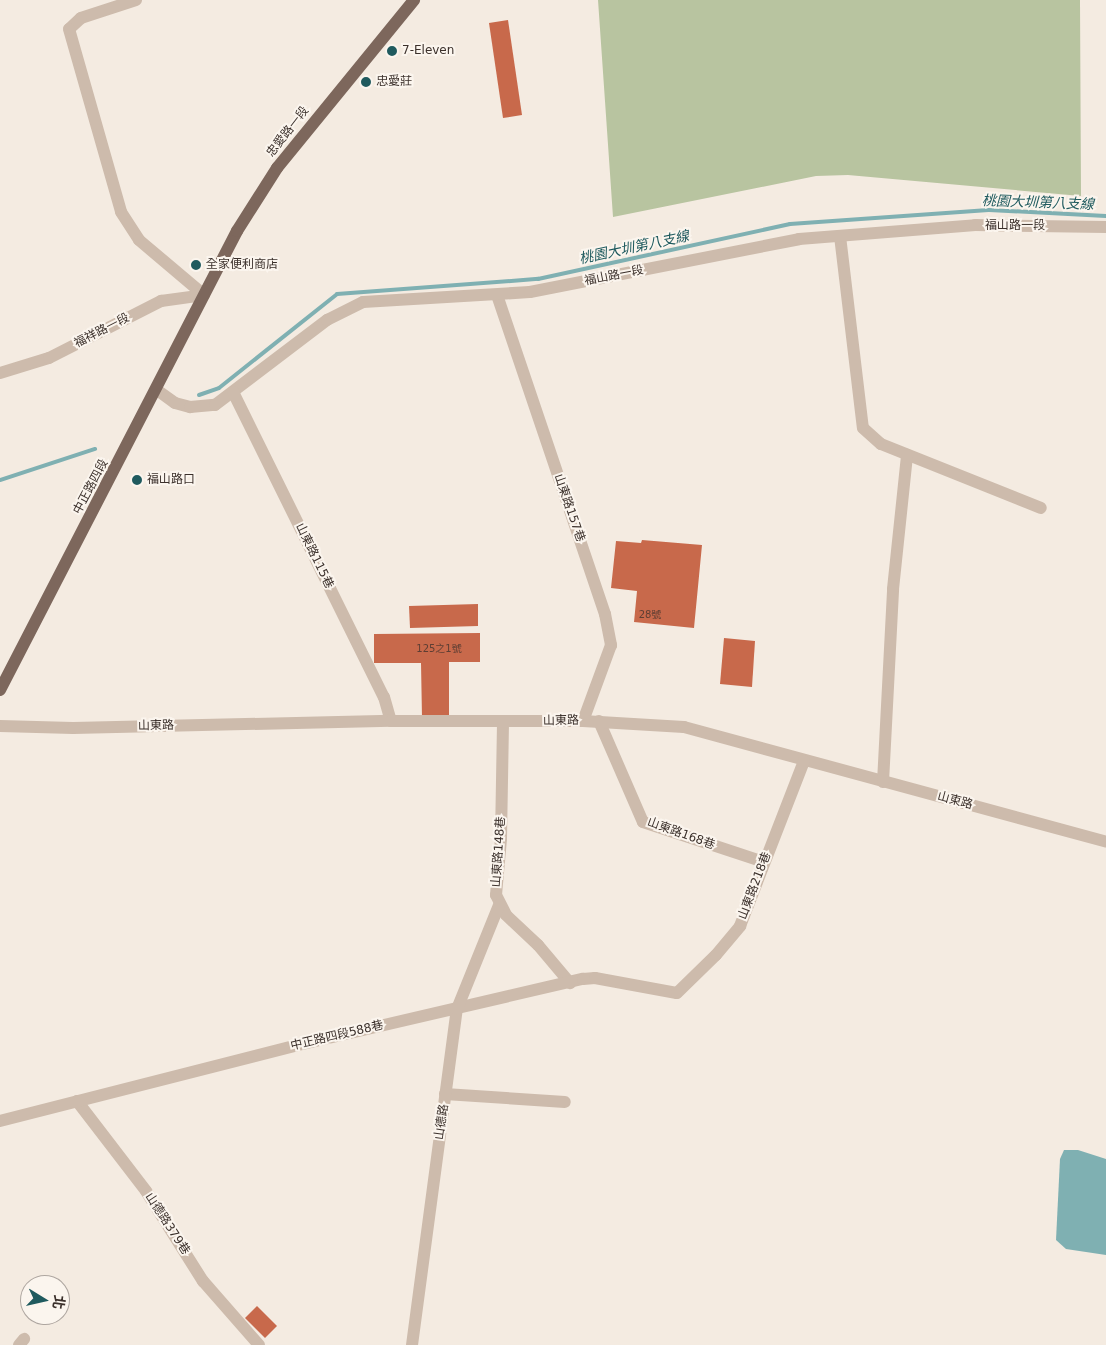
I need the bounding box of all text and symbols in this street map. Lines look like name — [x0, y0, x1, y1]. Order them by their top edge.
place label: 7-Eleven — [402, 44, 454, 58]
marker: 7-Eleven — [386, 45, 398, 57]
place label: 忠愛莊 — [376, 75, 412, 89]
marker: 忠愛莊 — [360, 76, 372, 88]
street label: 忠愛路一段 — [264, 104, 312, 160]
water label: 桃園大圳第八支線 — [982, 192, 1094, 212]
street label: 福山路一段 — [985, 219, 1045, 233]
water label: 桃園大圳第八支線 — [577, 227, 691, 267]
place label: 全家便利商店 — [206, 258, 278, 272]
marker: 全家便利商店 — [190, 259, 202, 271]
street label: 福山路一段 — [583, 263, 645, 289]
street label: 福祥路一段 — [72, 311, 132, 351]
street label: 中正路四段 — [71, 457, 111, 517]
street label: 山東路157巷 — [551, 472, 587, 544]
place label: 福山路口 — [147, 473, 195, 487]
marker: 福山路口 — [131, 474, 143, 486]
street label: 山東路115巷 — [292, 521, 336, 591]
house number: 28號 — [639, 609, 661, 621]
house number: 125之1號 — [416, 643, 462, 655]
street label: 山東路 — [543, 713, 579, 729]
street label: 山東路 — [138, 718, 174, 734]
street label: 山東路 — [936, 789, 974, 813]
street label: 山東路168巷 — [645, 815, 717, 853]
street label: 山東路148巷 — [489, 816, 509, 888]
street label: 山東路218巷 — [736, 850, 774, 922]
street label: 中正路四段588巷 — [289, 1018, 385, 1054]
street label: 山德路 — [432, 1103, 452, 1141]
street label: 山德路379巷 — [142, 1190, 192, 1258]
north arrow — [20, 1275, 70, 1325]
text: 北 — [50, 1294, 68, 1310]

